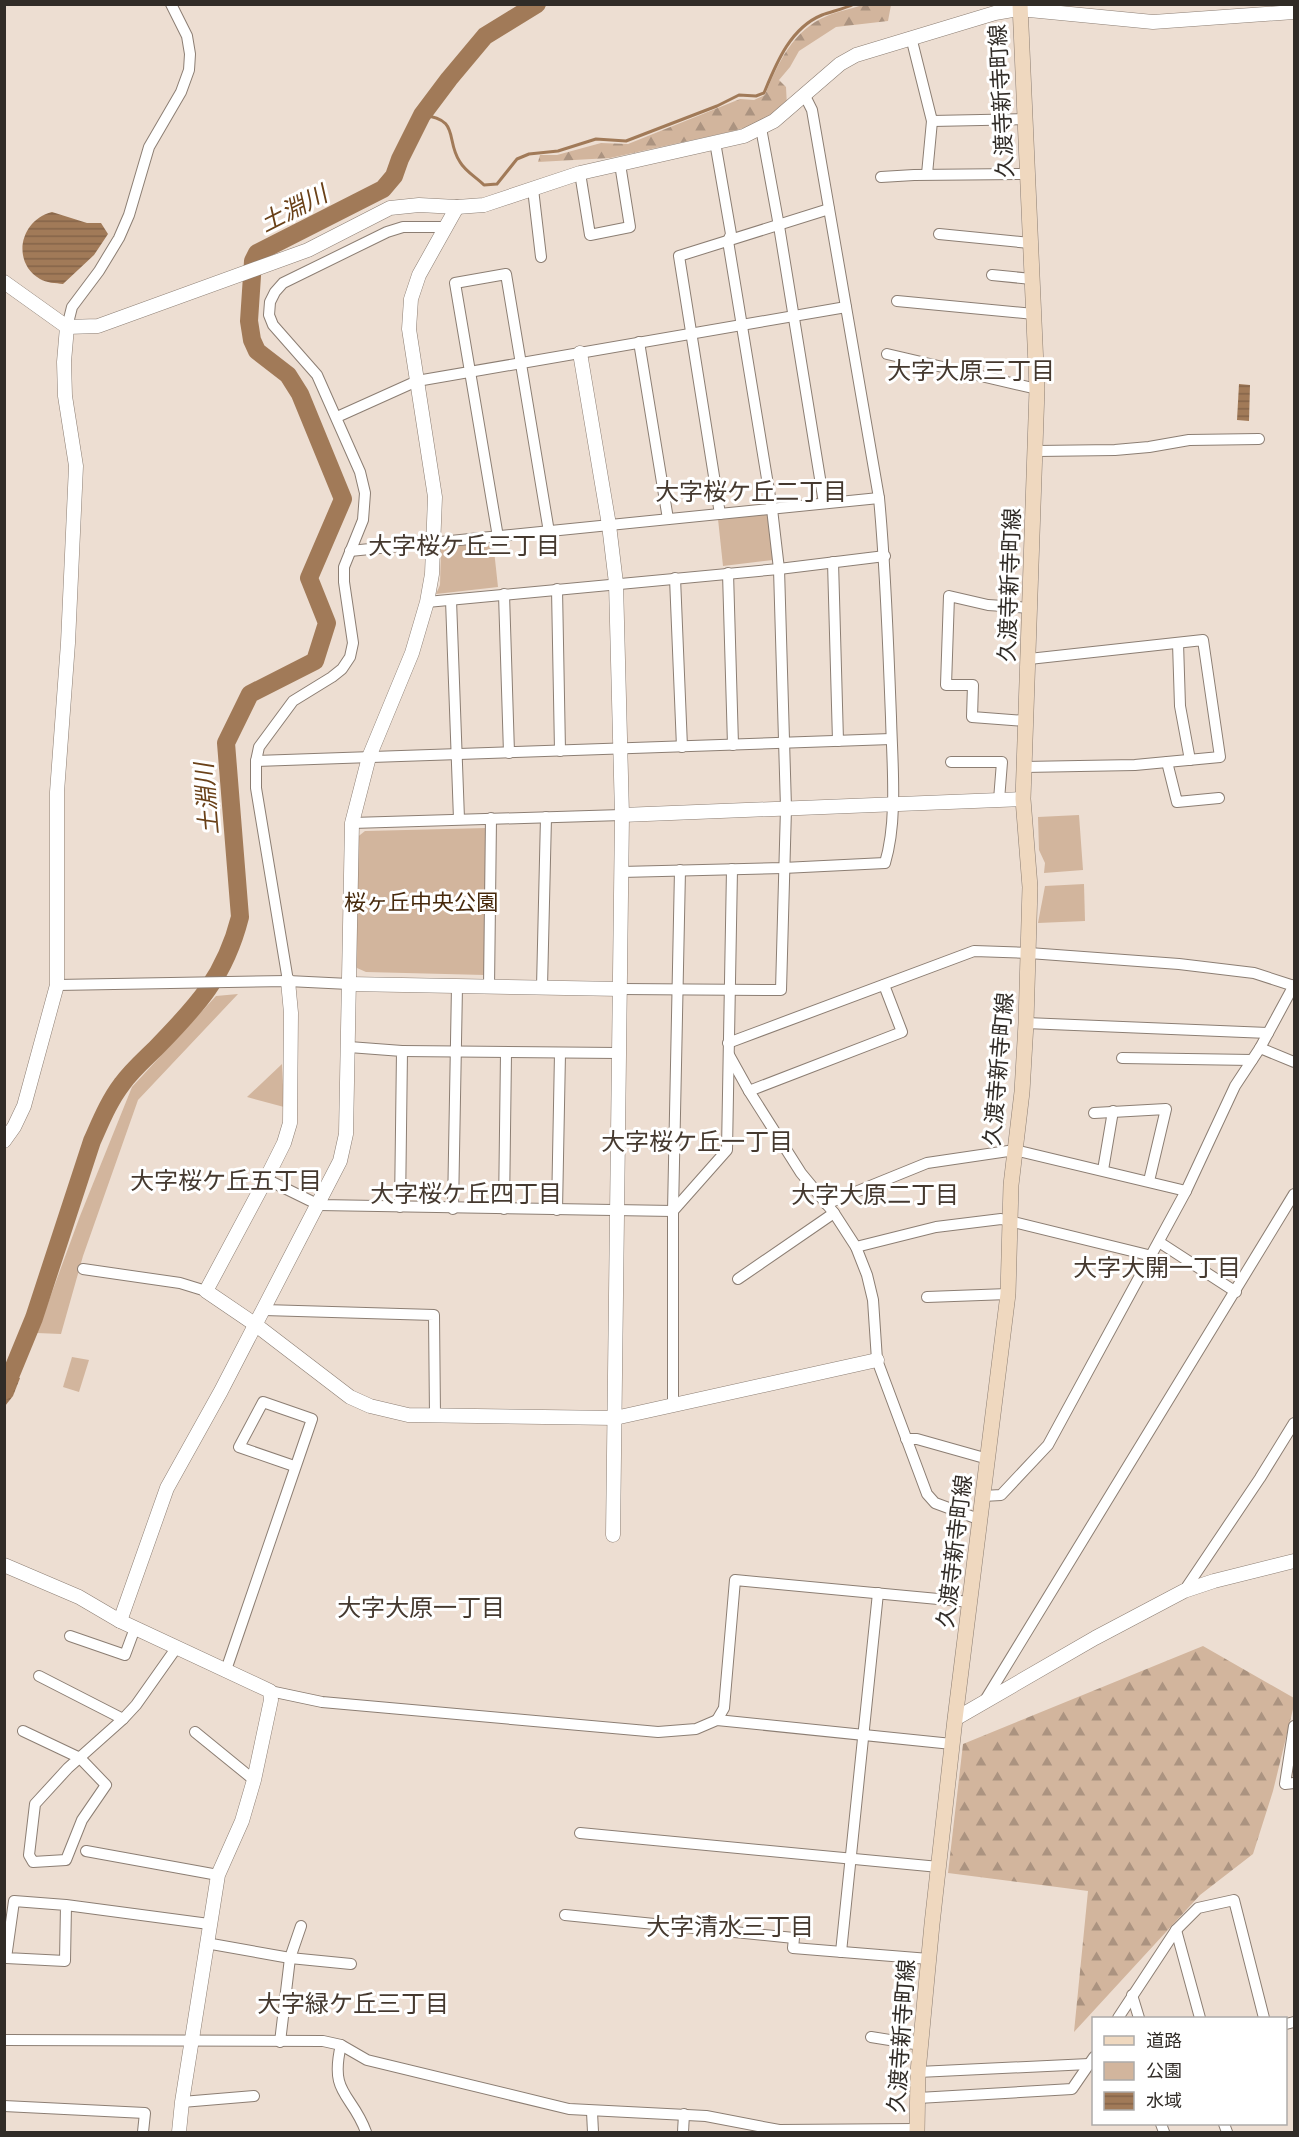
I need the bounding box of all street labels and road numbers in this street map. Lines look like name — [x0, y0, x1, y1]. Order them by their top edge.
street label: 久渡寺新寺町線 — [983, 23, 1019, 179]
street label: 久渡寺新寺町線 — [992, 508, 1026, 662]
street label: 久渡寺新寺町線 — [977, 991, 1019, 1147]
street label: 久渡寺新寺町線 — [931, 1473, 977, 1629]
street label: 久渡寺新寺町線 — [882, 1958, 920, 2114]

